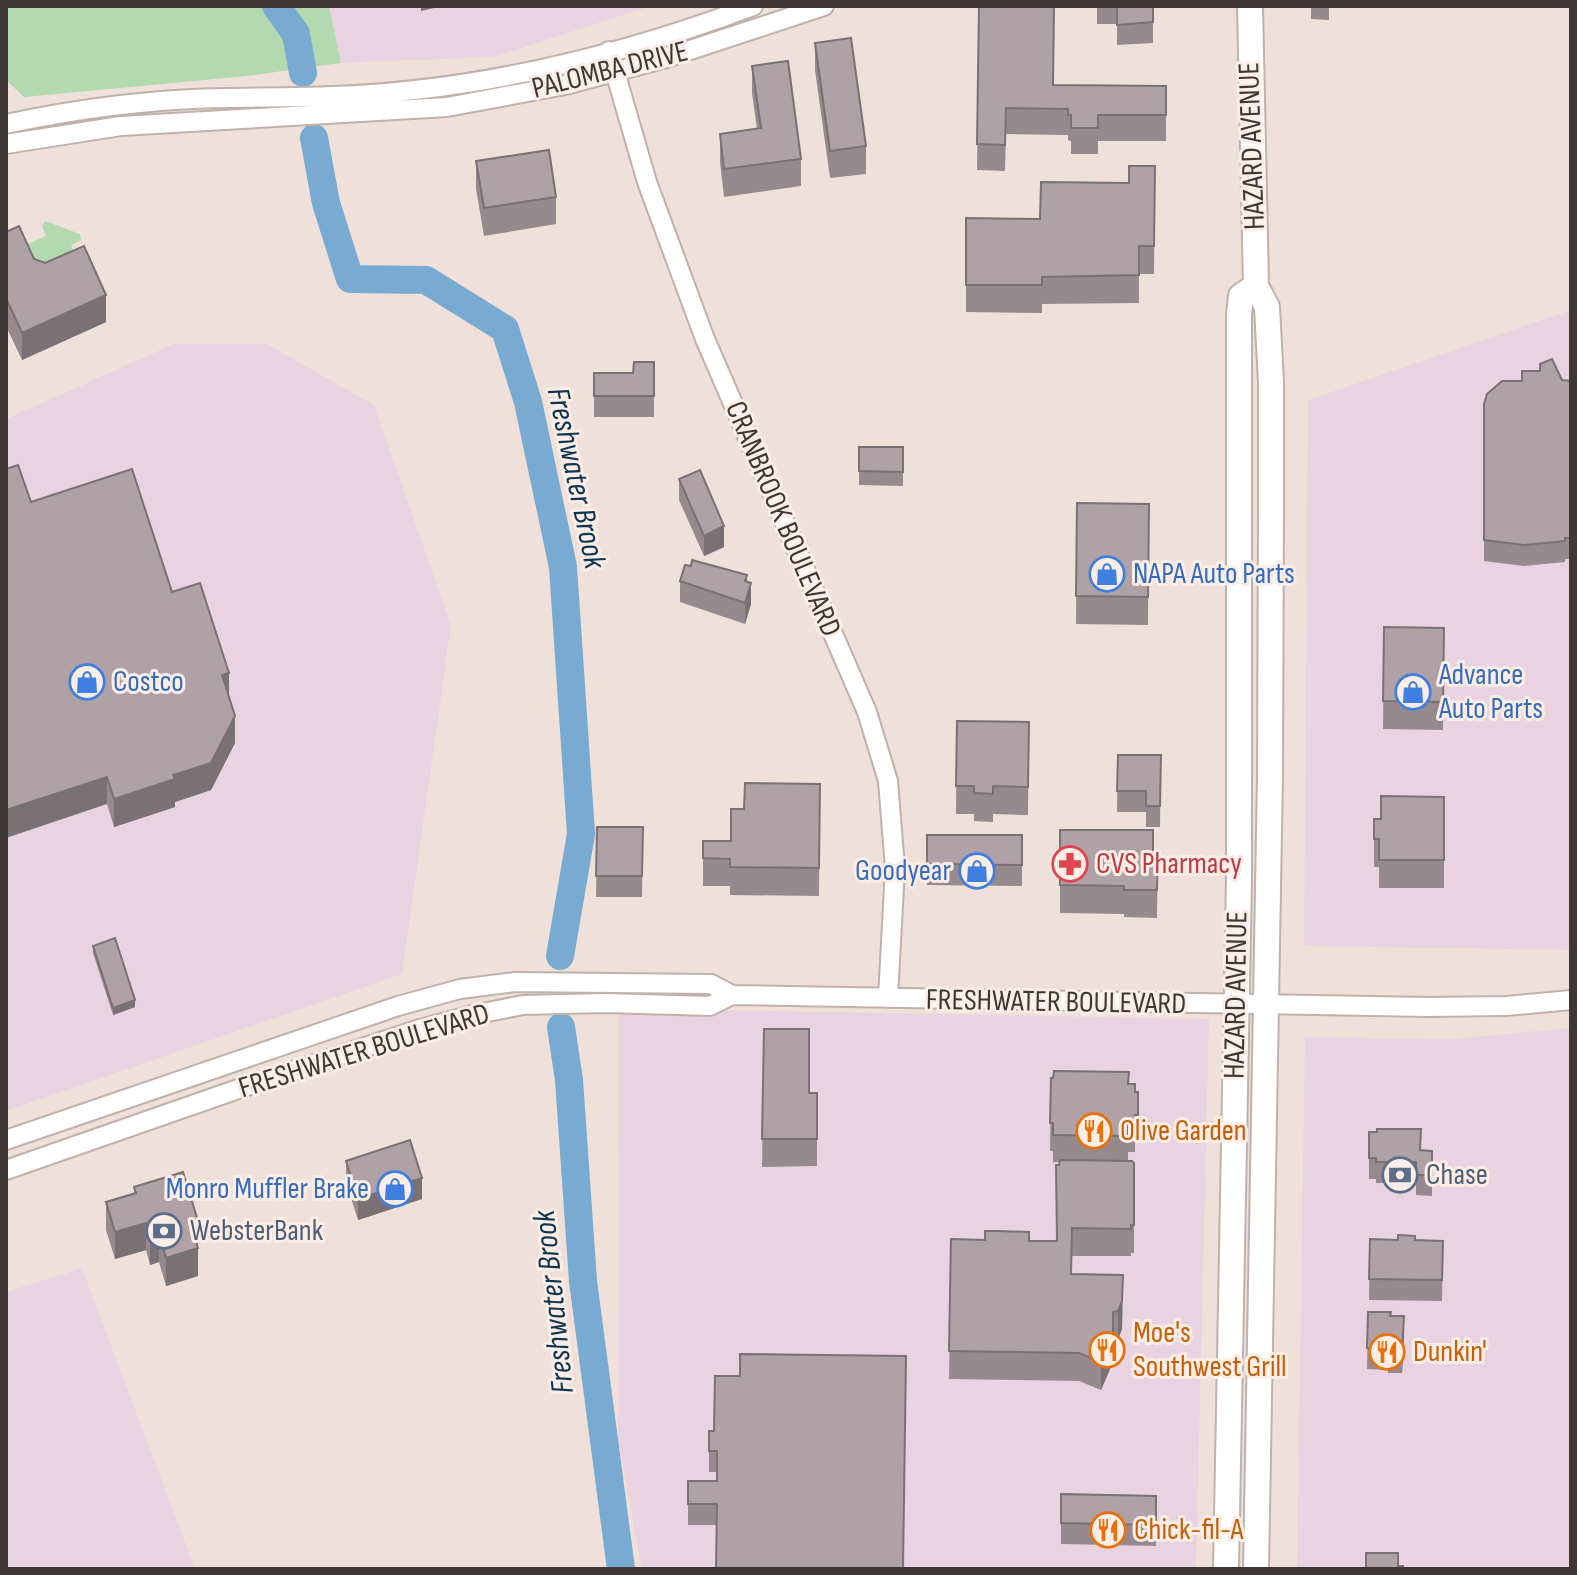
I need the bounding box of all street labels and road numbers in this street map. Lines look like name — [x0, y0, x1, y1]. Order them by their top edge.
street label: PALOMBA DRIVE — [528, 33, 692, 107]
street label: HAZARD AVENUE — [1231, 62, 1273, 230]
street label: CRANBROOK BOULEVARD — [717, 396, 849, 642]
street label: HAZARD AVENUE — [1217, 911, 1255, 1079]
street label: FRESHWATER BOULEVARD — [926, 982, 1186, 1022]
street label: FRESHWATER BOULEVARD — [234, 996, 494, 1106]

